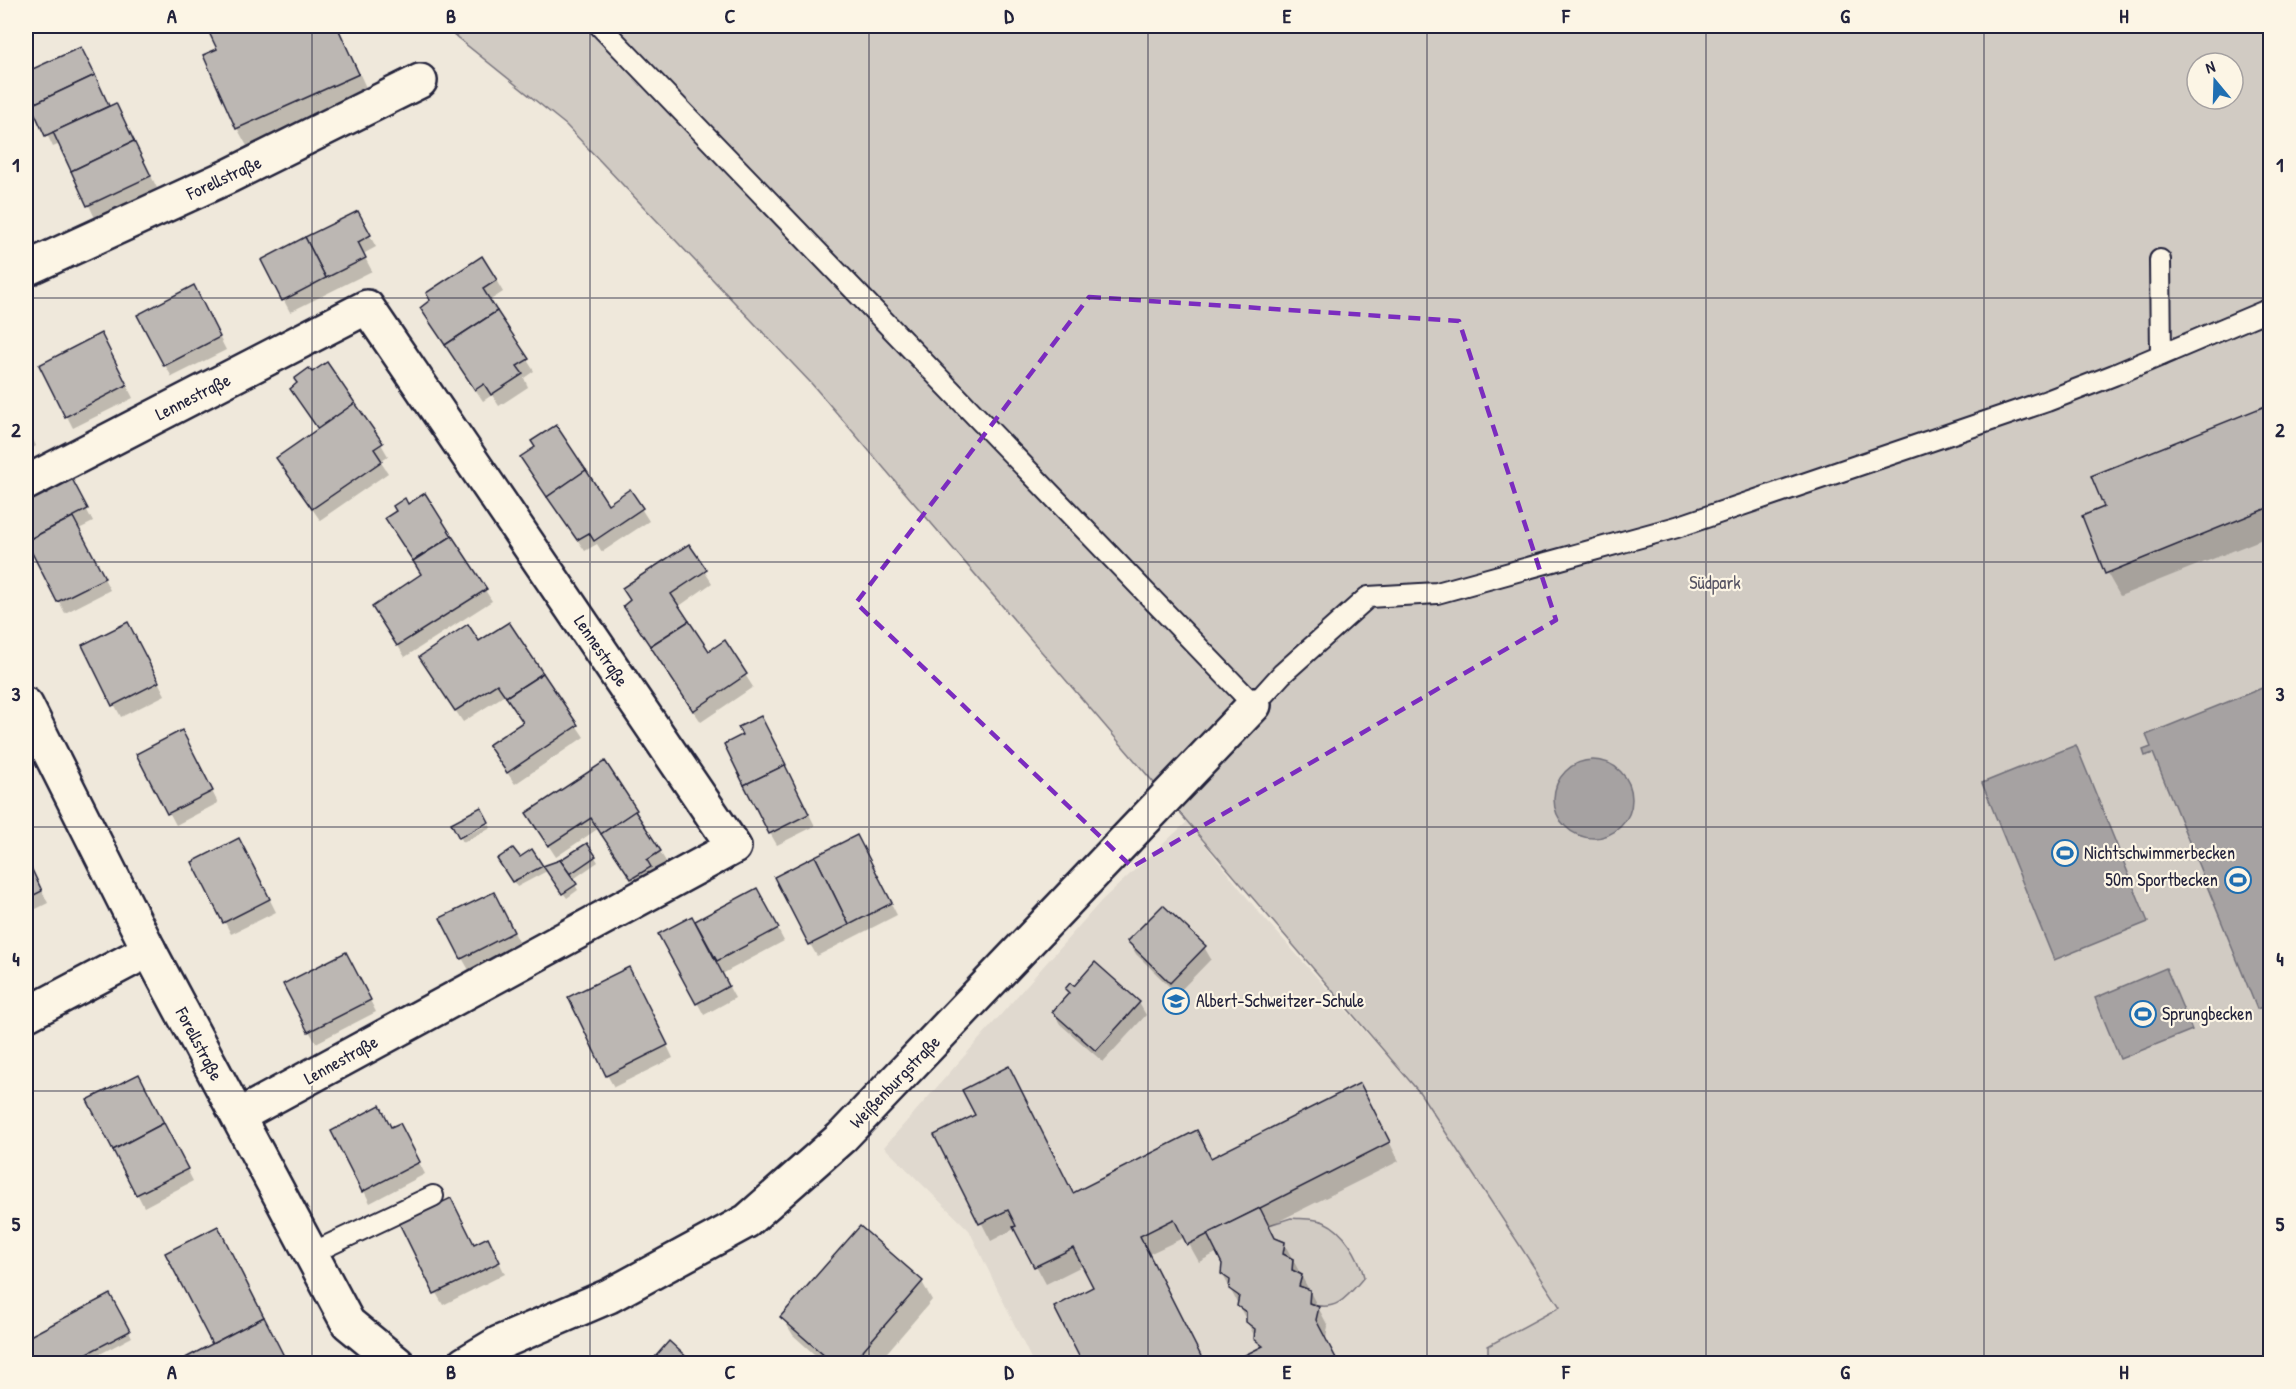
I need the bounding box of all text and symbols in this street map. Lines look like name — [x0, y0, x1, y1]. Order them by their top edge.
text: A — [167, 2, 177, 29]
text: B — [446, 2, 456, 29]
text: C — [725, 2, 736, 29]
text: D — [1004, 2, 1014, 29]
text: E — [1283, 2, 1292, 29]
text: F — [1561, 2, 1571, 29]
text: G — [1840, 2, 1850, 29]
text: H — [2119, 2, 2129, 29]
north arrow — [2185, 51, 2245, 111]
text: N — [2203, 55, 2218, 79]
street label: Forellstraße — [182, 149, 265, 206]
text: 1 — [12, 151, 20, 178]
text: 1 — [2276, 151, 2284, 178]
street label: Lennestraße — [151, 367, 235, 426]
text: 2 — [11, 416, 21, 443]
text: 2 — [2275, 416, 2285, 443]
park label: Südpark — [1689, 570, 1741, 595]
street label: Lennestraße — [568, 610, 634, 691]
text: 3 — [12, 680, 21, 707]
text: 3 — [2276, 680, 2285, 707]
sports icon: Nichtschwimmerbecken — [2050, 838, 2080, 868]
place label: Nichtschwimmerbecken — [2084, 840, 2235, 865]
sports icon: 50m Sportbecken — [2223, 865, 2253, 895]
place label: 50m Sportbecken — [2105, 867, 2218, 892]
text: 4 — [12, 945, 20, 972]
text: 4 — [2276, 945, 2284, 972]
school or university icon: Albert-Schweitzer-Schule — [1161, 986, 1191, 1016]
place label: Albert-Schweitzer-Schule — [1196, 988, 1364, 1013]
sports icon: Sprungbecken — [2128, 999, 2158, 1029]
place label: Sprungbecken — [2162, 1001, 2253, 1026]
street label: Forellstraße — [169, 1002, 229, 1085]
street label: Lennestraße — [299, 1029, 382, 1090]
street label: Weißenburgstraße — [844, 1030, 945, 1134]
text: 5 — [12, 1210, 21, 1237]
text: 5 — [2276, 1210, 2285, 1237]
text: A — [167, 1358, 177, 1385]
text: B — [446, 1358, 456, 1385]
text: C — [725, 1358, 736, 1385]
text: D — [1004, 1358, 1014, 1385]
text: E — [1283, 1358, 1292, 1385]
text: F — [1561, 1358, 1571, 1385]
text: G — [1840, 1358, 1850, 1385]
text: H — [2119, 1358, 2129, 1385]

